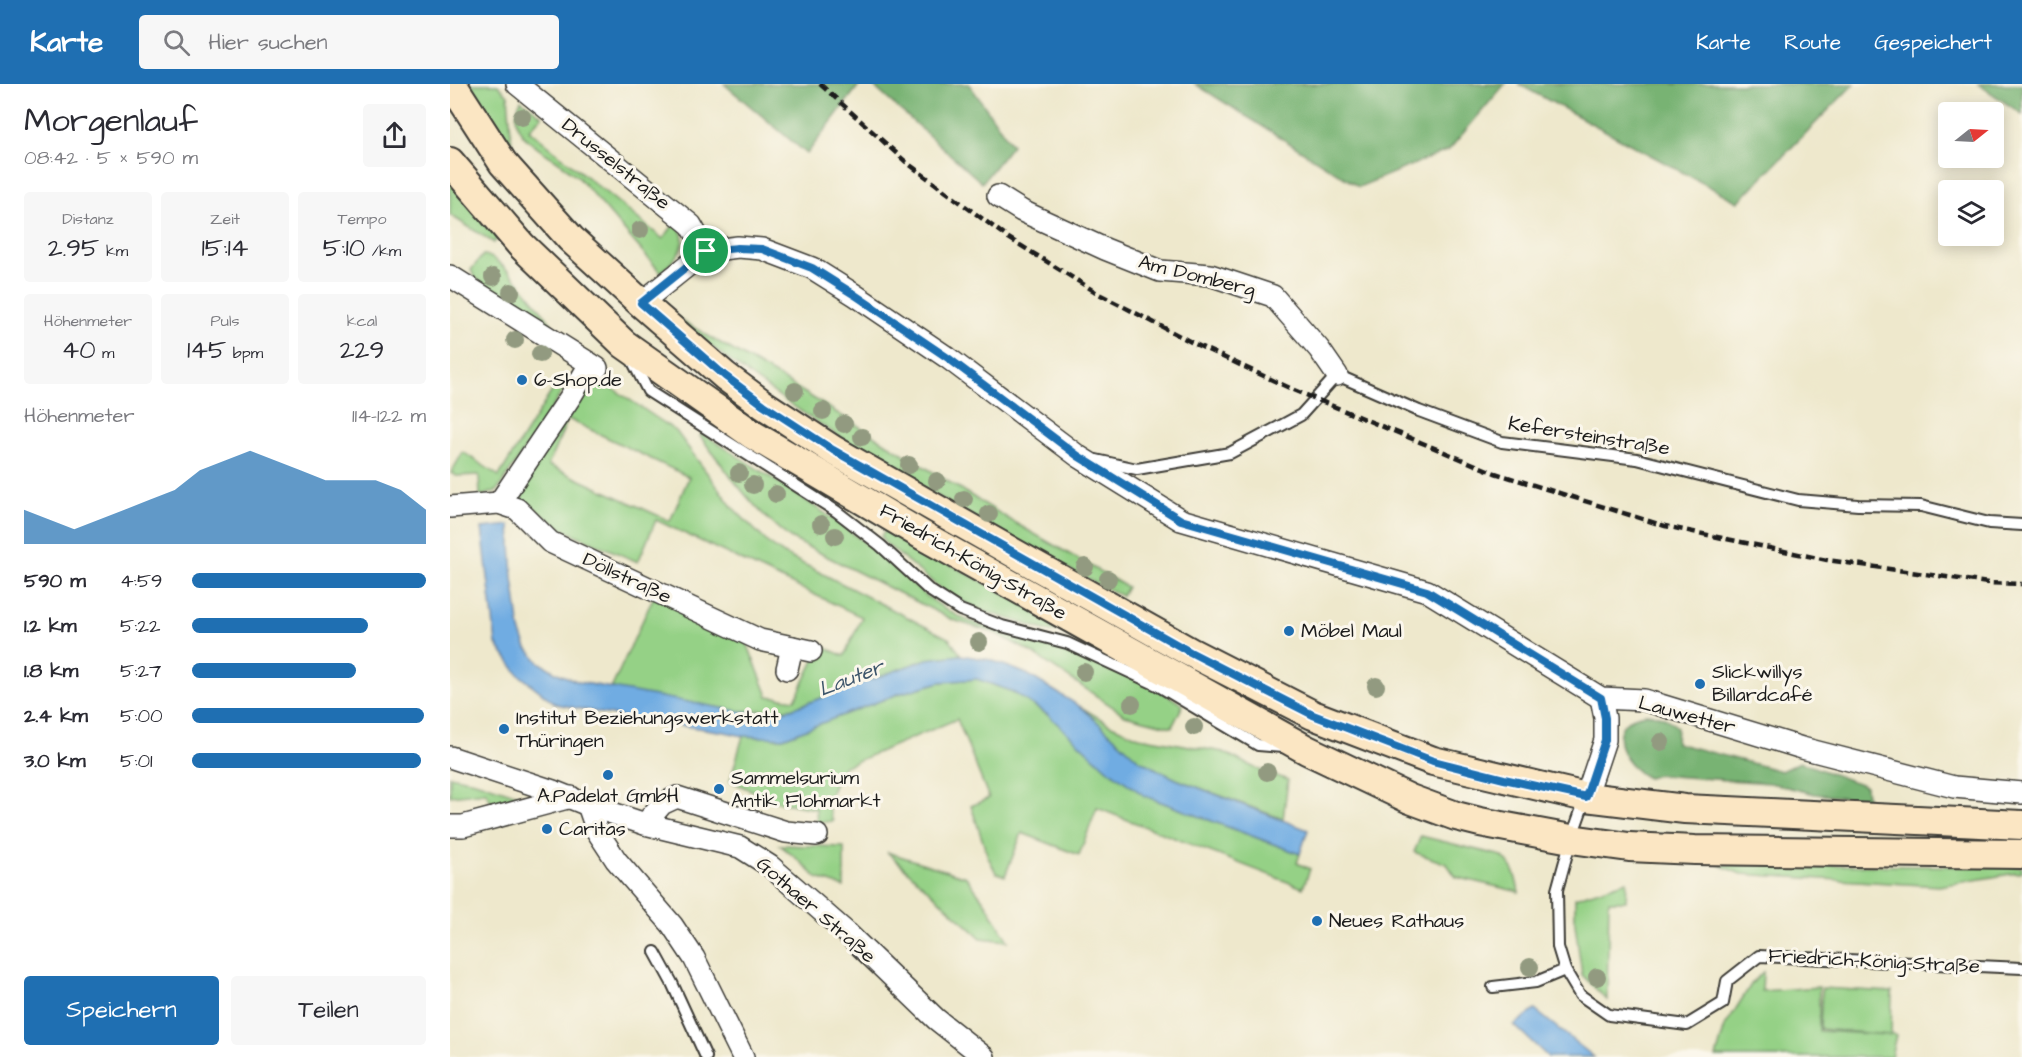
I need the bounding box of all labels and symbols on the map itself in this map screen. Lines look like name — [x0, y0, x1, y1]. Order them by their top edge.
north arrow — [1938, 102, 2004, 168]
street label: Drusselstraße — [556, 111, 676, 217]
pin — [680, 225, 731, 276]
street label: Am Domberg — [1135, 248, 1258, 305]
place label: 6-Shop.de — [534, 366, 622, 394]
marker: 6-Shop.de — [515, 373, 529, 387]
street label: Kefersteinstraße — [1506, 409, 1672, 463]
street label: Friedrich-König-Straße — [874, 497, 1072, 628]
street label: Döllstraße — [578, 545, 676, 611]
place label: Möbel Maul — [1301, 617, 1402, 645]
marker: Möbel Maul — [1282, 624, 1296, 638]
water label: Lauter — [814, 652, 890, 704]
place label: Slickwillys Billardcafé — [1712, 658, 1813, 709]
marker: Slickwillys Billardcafé — [1693, 677, 1707, 691]
street label: Lauwetter — [1635, 689, 1739, 741]
place label: Institut Beziehungswerkstatt Thüringen — [516, 704, 779, 756]
marker: Institut Beziehungswerkstatt Thüringen — [497, 722, 511, 736]
place label: Sammelsurium Antik Flohmarkt — [731, 764, 881, 815]
marker: A.Padelat GmbH — [601, 768, 615, 782]
place label: A.Padelat GmbH — [537, 782, 679, 810]
marker: Sammelsurium Antik Flohmarkt — [712, 782, 726, 796]
place label: Caritas — [559, 815, 626, 843]
marker: Caritas — [540, 822, 554, 836]
street label: Gothaer Straße — [750, 850, 882, 970]
place label: Neues Rathaus — [1329, 907, 1464, 935]
marker: Neues Rathaus — [1310, 914, 1324, 928]
street label: Friedrich-König-Straße — [1767, 941, 1981, 982]

